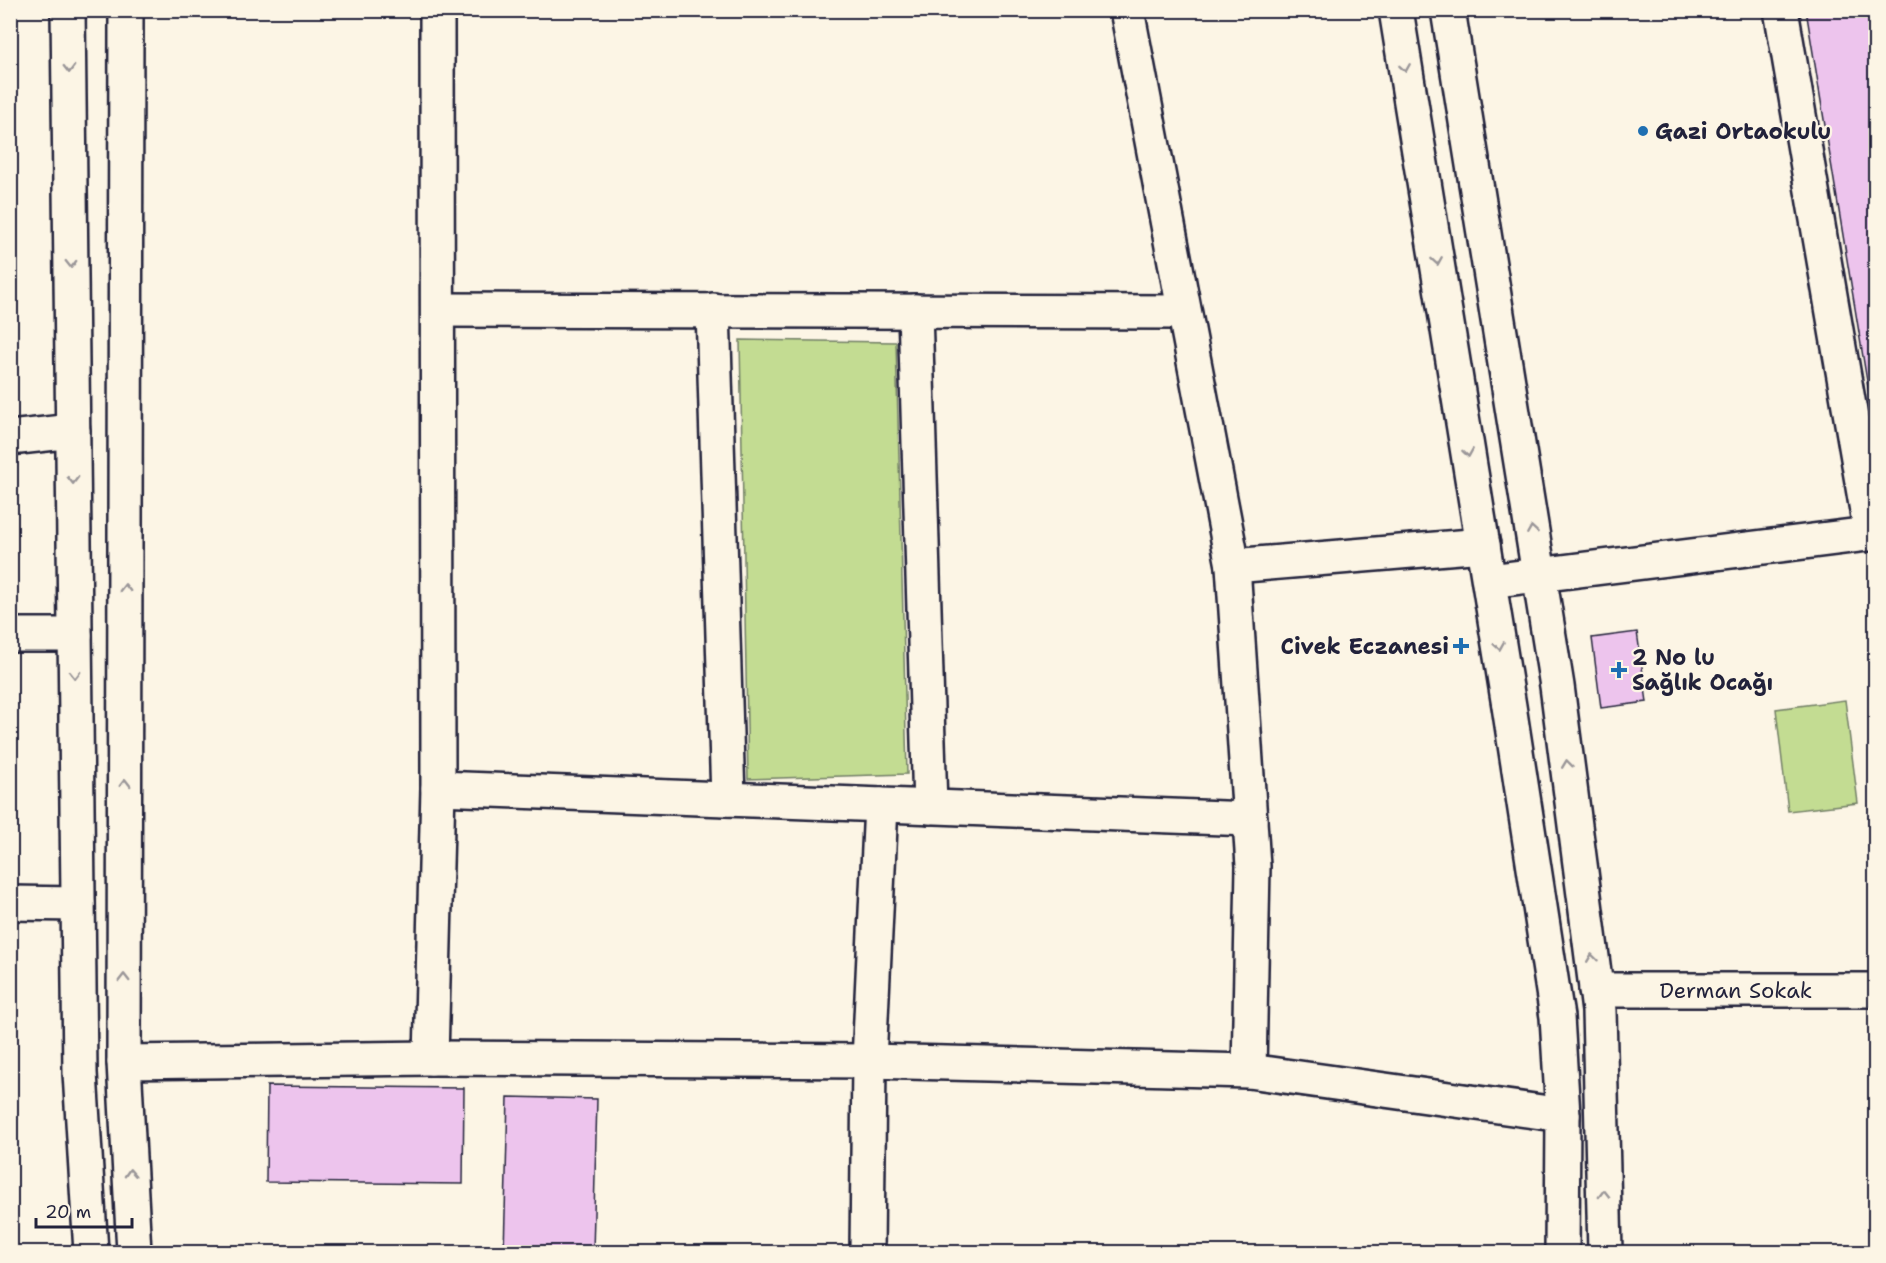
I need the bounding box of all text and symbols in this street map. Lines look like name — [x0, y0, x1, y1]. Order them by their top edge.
one-way arrow — [1398, 63, 1411, 73]
one-way arrow — [63, 64, 75, 73]
place label: Gazi Ortaokulu — [1655, 117, 1831, 146]
marker: Gazi Ortaokulu — [1636, 124, 1650, 138]
one-way arrow — [1430, 256, 1442, 265]
one-way arrow — [65, 259, 77, 268]
one-way arrow — [1461, 448, 1474, 458]
one-way arrow — [67, 475, 79, 484]
one-way arrow — [1526, 525, 1539, 535]
one-way arrow — [119, 584, 131, 593]
place label: Civek Eczanesi — [1281, 632, 1449, 661]
marker: Civek Eczanesi — [1454, 639, 1468, 653]
one-way arrow — [1493, 641, 1505, 650]
place label: 2 No lu Sağlık Ocağı — [1632, 643, 1773, 697]
marker: 2 No lu Sağlık Ocağı — [1610, 661, 1628, 679]
one-way arrow — [69, 670, 82, 679]
one-way arrow — [1562, 760, 1574, 769]
one-way arrow — [119, 779, 131, 788]
one-way arrow — [1587, 953, 1599, 962]
one-way arrow — [118, 974, 130, 983]
street label: Derman Sokak — [1660, 976, 1812, 1005]
one-way arrow — [124, 1169, 137, 1178]
one-way arrow — [1597, 1190, 1610, 1199]
scale bar — [36, 1191, 132, 1229]
text: 20 m — [45, 1200, 91, 1224]

